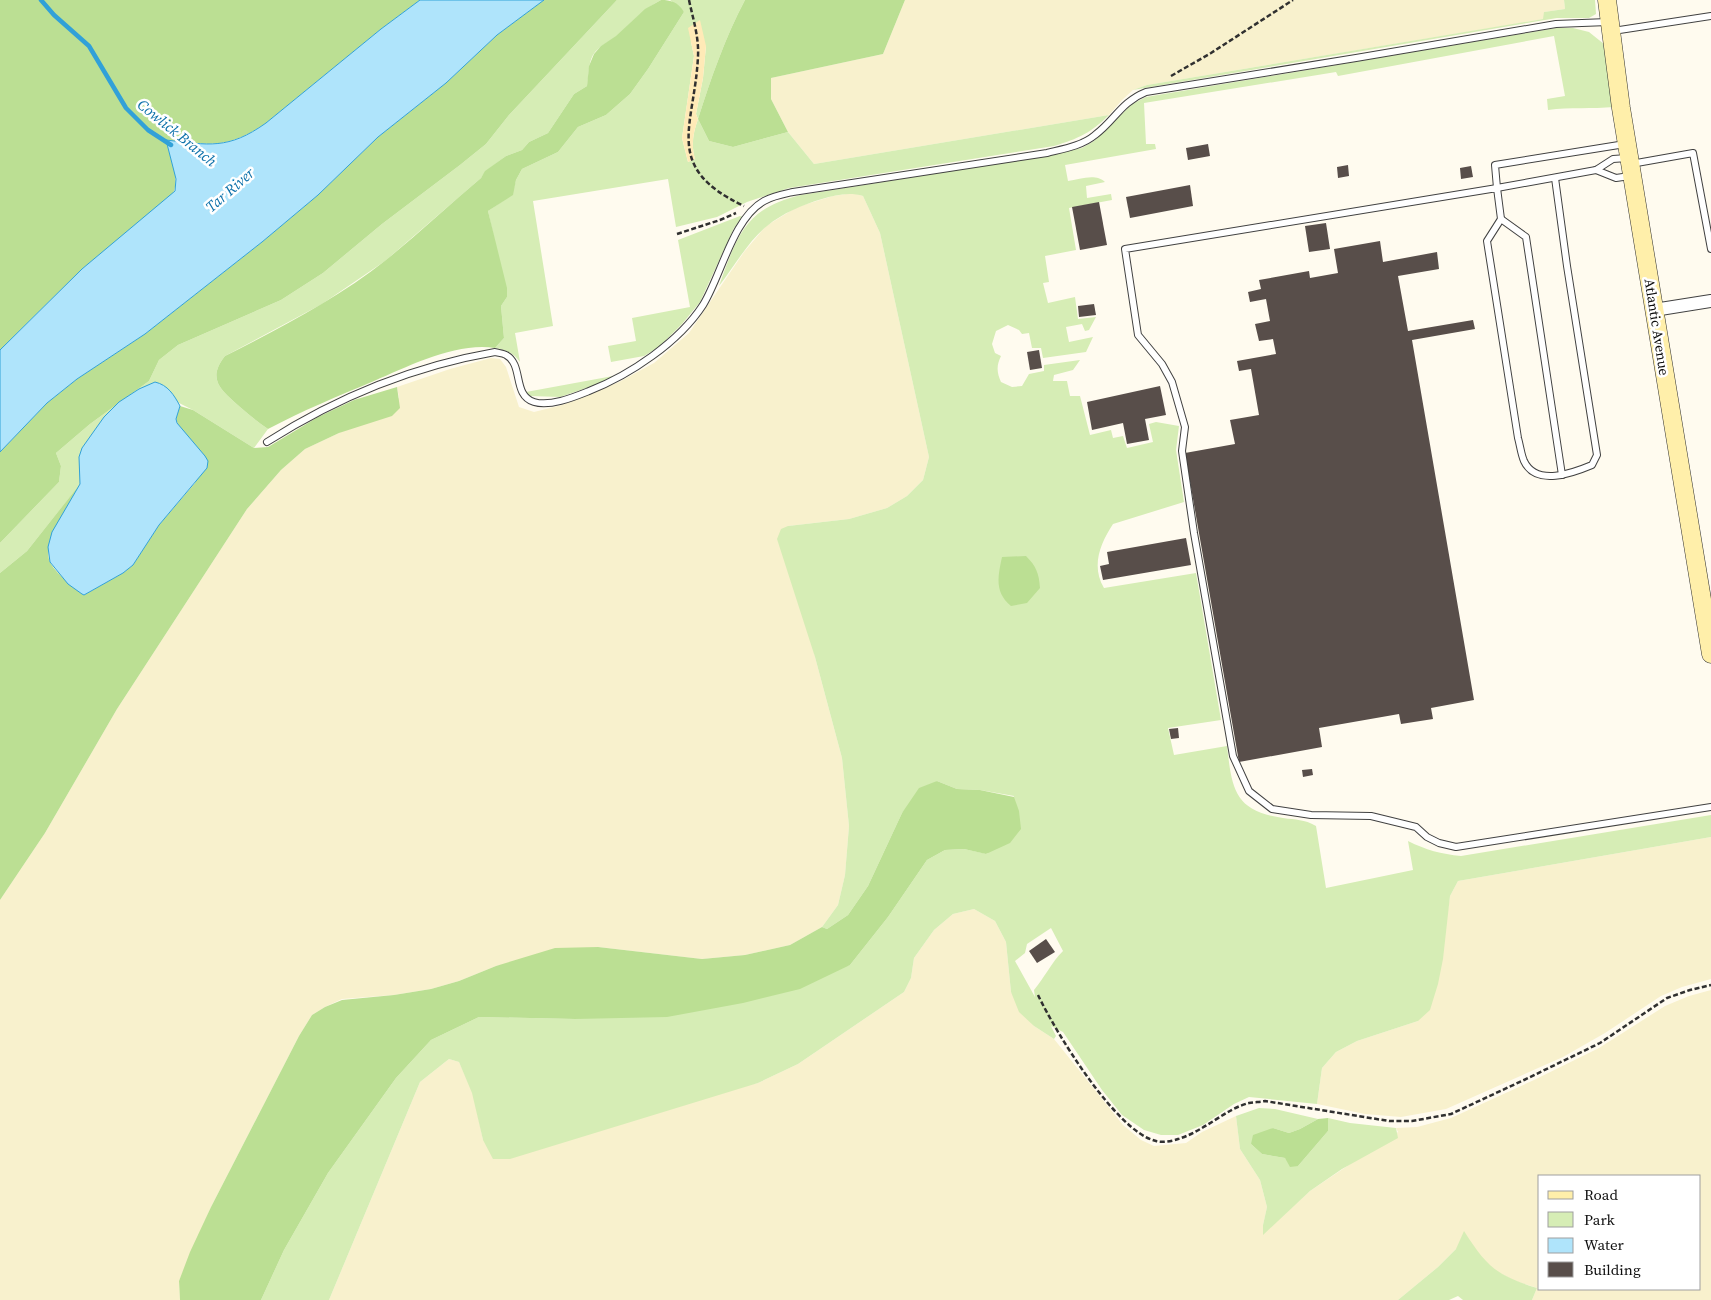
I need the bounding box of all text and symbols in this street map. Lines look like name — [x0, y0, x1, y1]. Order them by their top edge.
water label: Cowlick Branch — [133, 94, 222, 171]
water label: Tar River — [201, 162, 259, 217]
street label: Atlantic Avenue — [1639, 277, 1675, 377]
legend — [1538, 1175, 1701, 1290]
text: Road — [1584, 1184, 1618, 1205]
text: Park — [1584, 1209, 1616, 1230]
text: Water — [1584, 1234, 1625, 1255]
text: Building — [1584, 1259, 1641, 1280]

